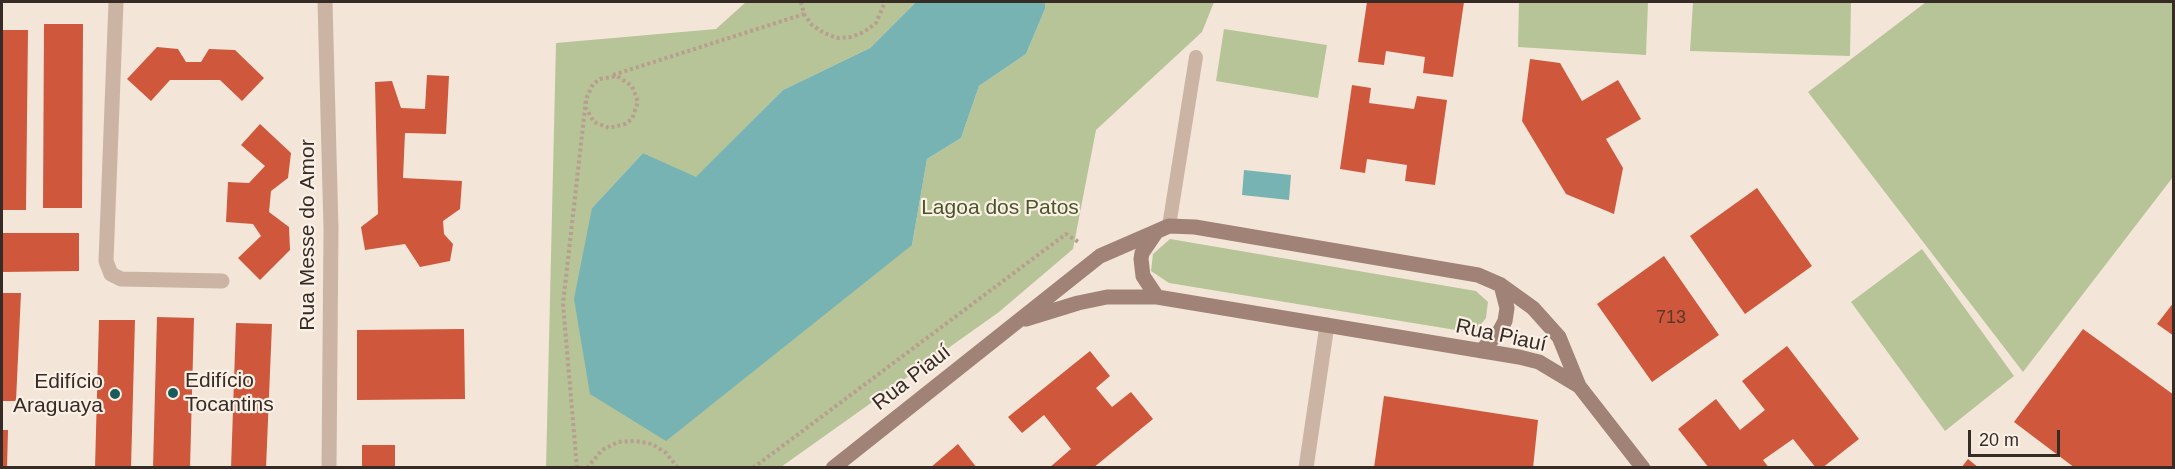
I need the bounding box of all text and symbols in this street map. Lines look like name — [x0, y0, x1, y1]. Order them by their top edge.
street label: Rua Messe do Amor — [295, 139, 321, 331]
park label: Lagoa dos Patos — [921, 195, 1079, 221]
house number: 713 — [1656, 307, 1686, 329]
street label: Rua Piauí — [1453, 314, 1549, 358]
street label: Rua Piauí — [868, 340, 956, 416]
place label: Edifício Tocantins — [185, 368, 274, 418]
place label: Edifício Araguaya — [13, 369, 103, 419]
marker: Edifício Tocantins — [166, 386, 180, 400]
marker: Edifício Araguaya — [108, 387, 122, 401]
scale bar — [1971, 418, 2062, 456]
text: 20 m — [1979, 430, 2019, 450]

